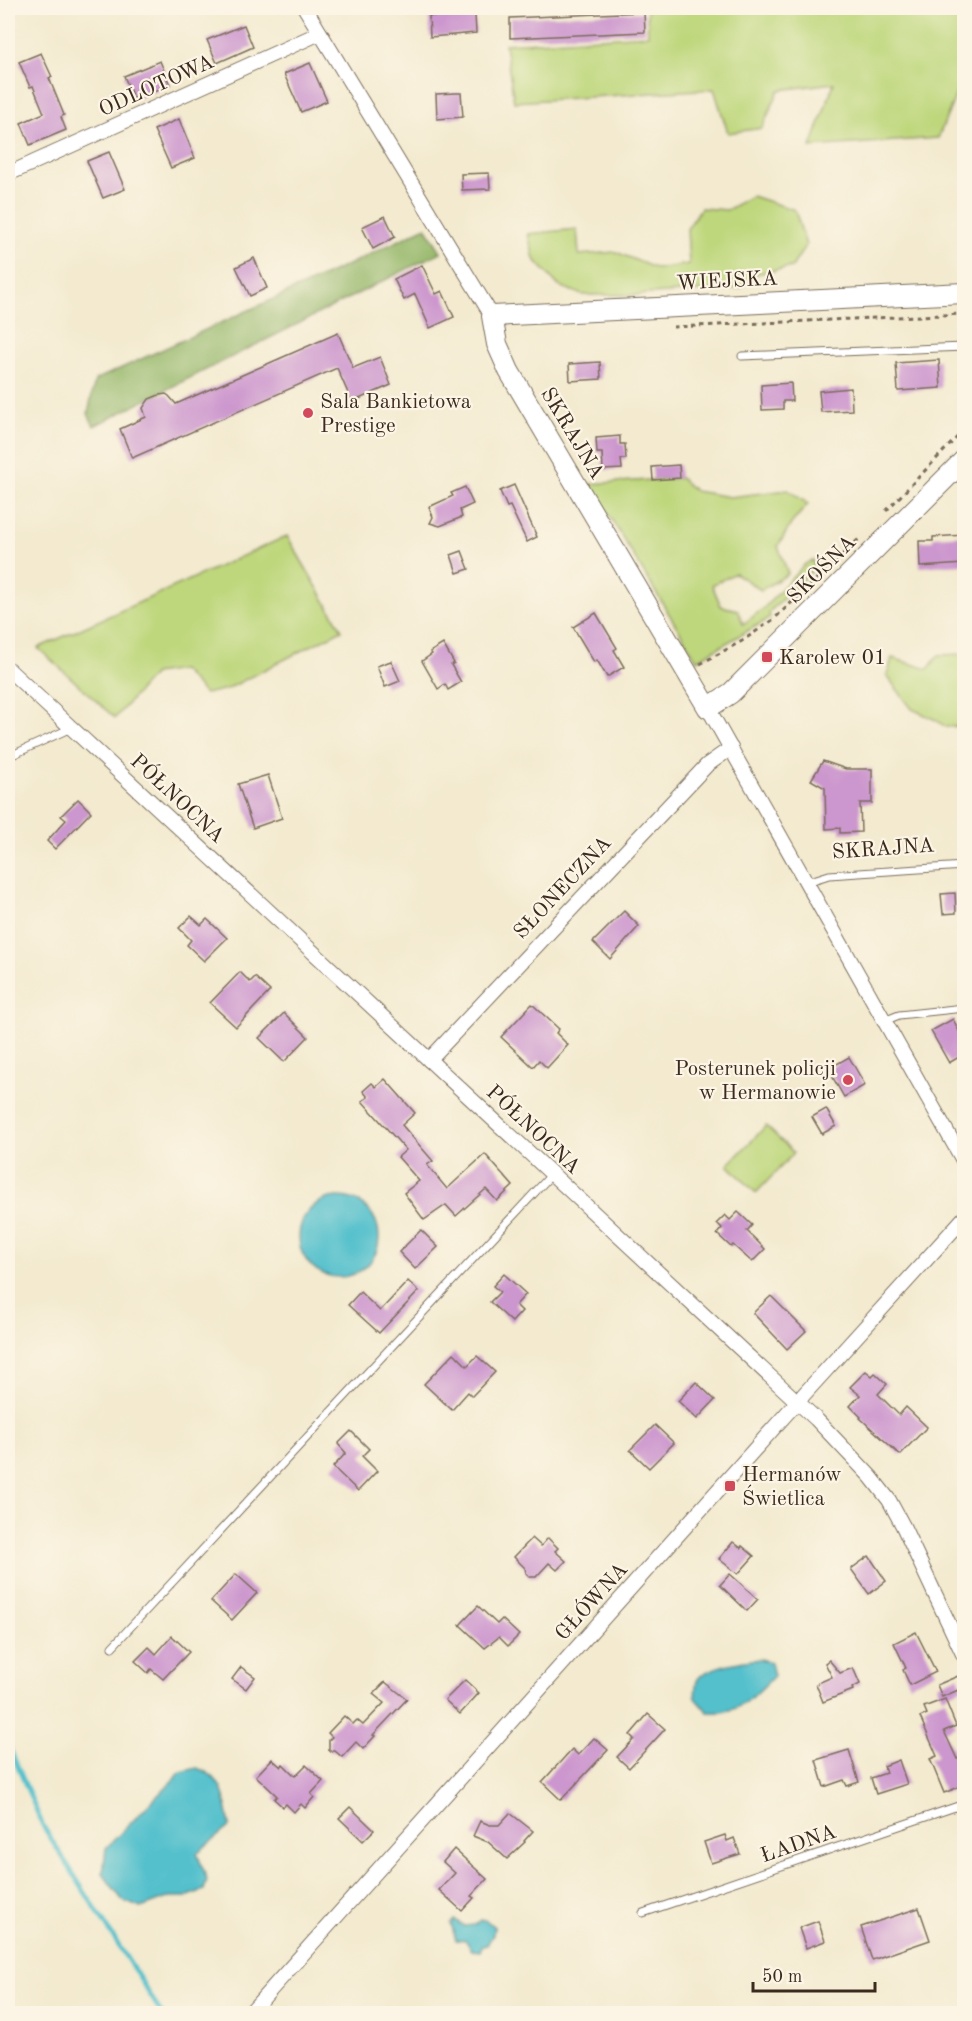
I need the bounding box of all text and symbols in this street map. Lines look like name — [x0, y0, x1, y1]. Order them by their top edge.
street label: ODLOTOWA — [96, 52, 217, 121]
street label: WIEJSKA — [676, 268, 778, 295]
street label: SKRAJNA — [536, 384, 607, 483]
place label: Sala Bankietowa Prestige — [320, 392, 471, 437]
marker: Sala Bankietowa Prestige — [301, 406, 315, 420]
street label: SKOŚNA — [780, 528, 860, 608]
place label: Karolew 01 — [779, 648, 886, 669]
marker: Karolew 01 — [760, 650, 774, 664]
street label: PÓŁNOCNA — [126, 747, 231, 848]
street label: SŁONECZNA — [510, 833, 616, 944]
street label: SKRAJNA — [831, 835, 935, 864]
place label: Posterunek policji w Hermanowie — [674, 1059, 836, 1104]
marker: Posterunek policji w Hermanowie — [841, 1073, 855, 1087]
street label: PÓŁNOCNA — [482, 1078, 587, 1179]
place label: Hermanów Świetlica — [742, 1465, 842, 1510]
marker: Hermanów Świetlica — [723, 1479, 737, 1493]
street label: GŁÓWNA — [548, 1556, 632, 1645]
street label: ŁADNA — [758, 1822, 839, 1867]
scale bar — [753, 1955, 874, 1993]
text: 50 m — [762, 1968, 802, 1986]

